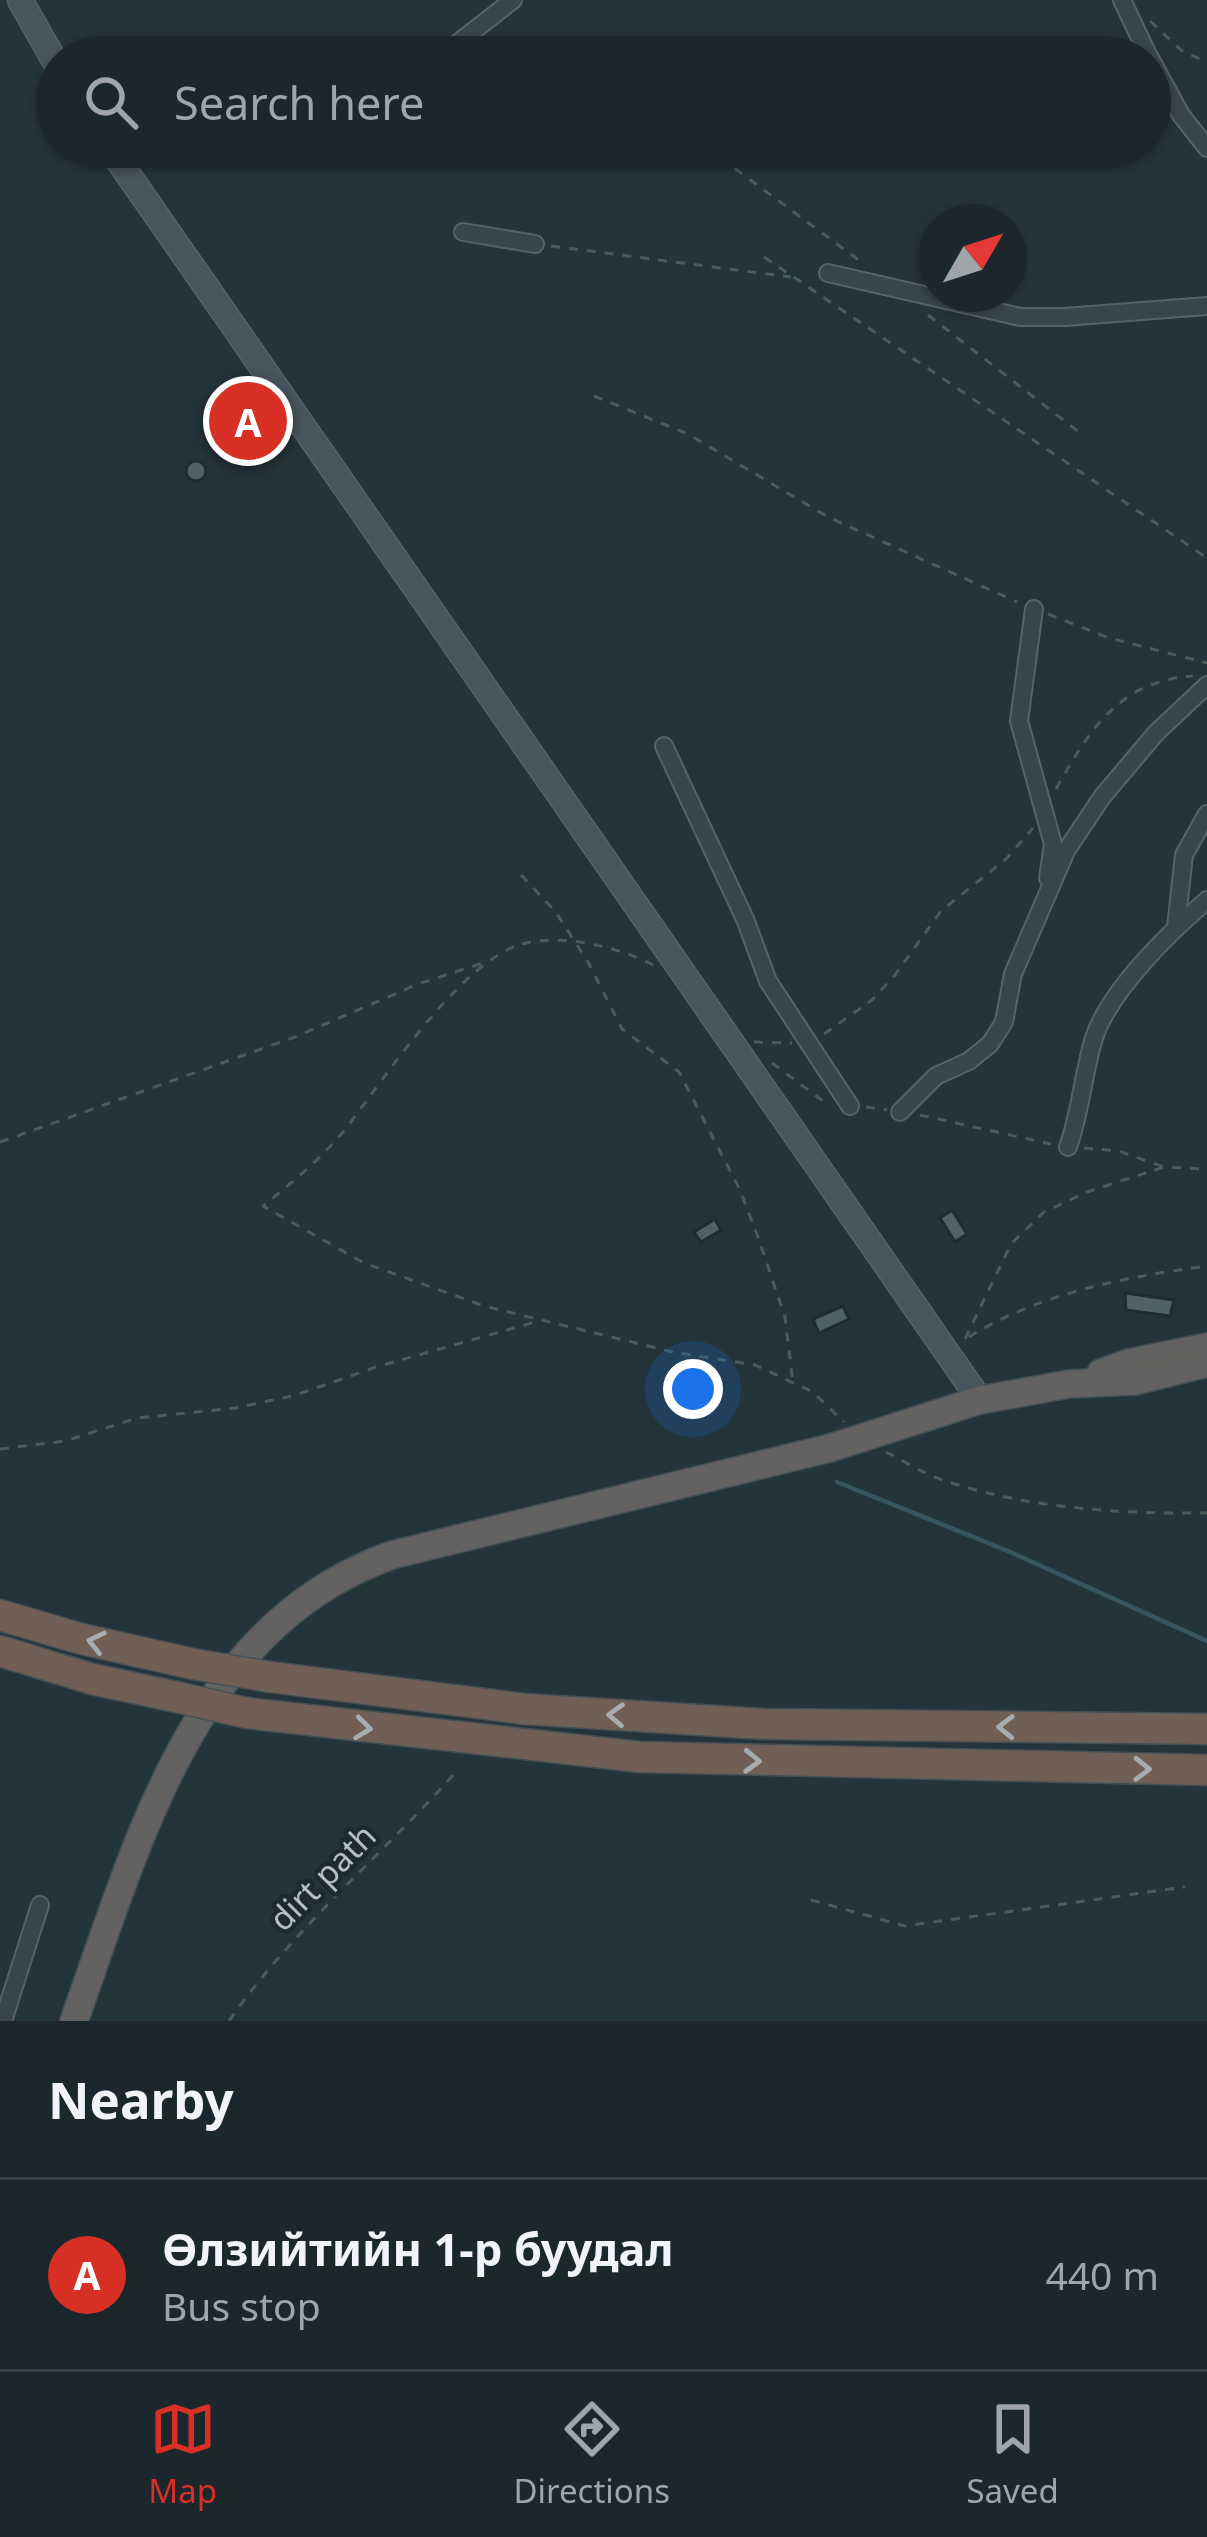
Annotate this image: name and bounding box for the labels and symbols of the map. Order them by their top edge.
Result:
north arrow [919,204,1027,312]
pin: A [209,376,287,466]
your location [663,1359,723,1419]
one-way arrow [86,1631,106,1656]
one-way arrow [606,1702,625,1728]
one-way arrow [354,1714,373,1740]
one-way arrow [996,1714,1015,1740]
one-way arrow [743,1748,762,1774]
one-way arrow [1134,1756,1152,1782]
street label: dirt path [259,1814,385,1940]

